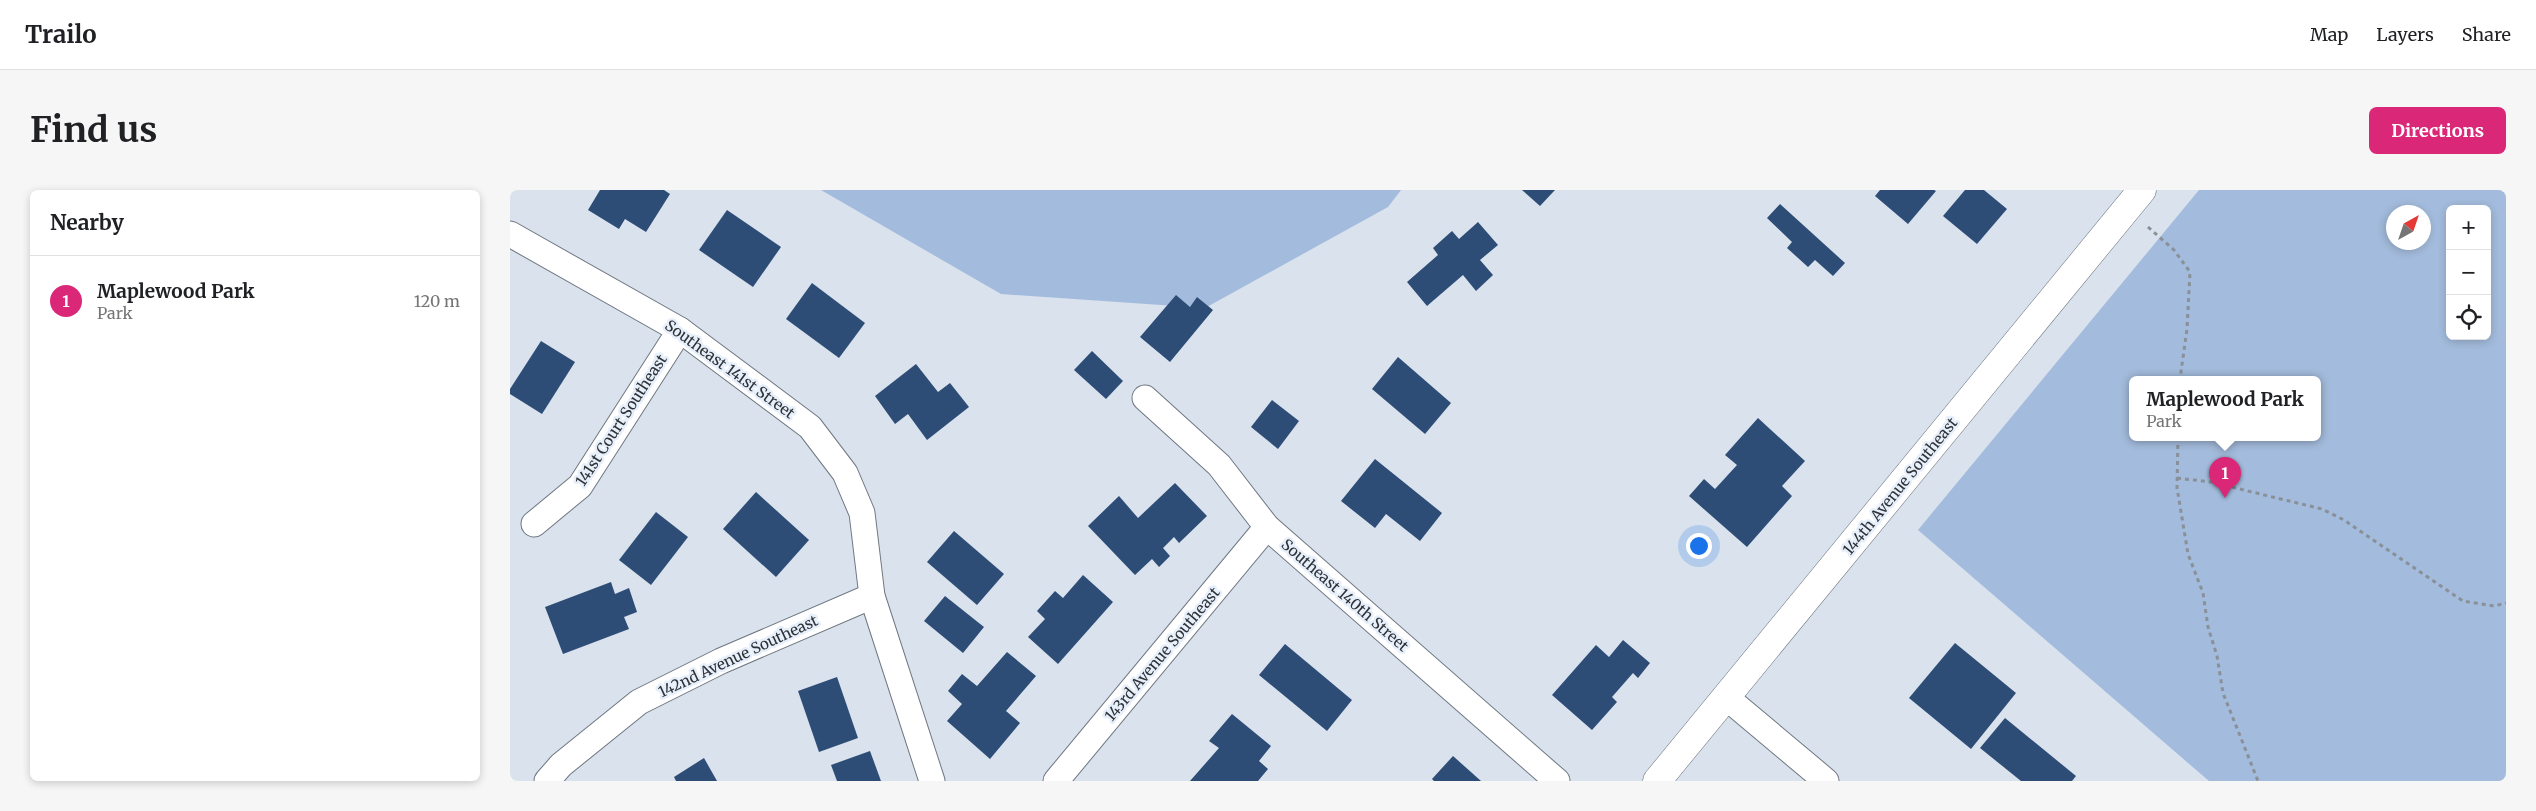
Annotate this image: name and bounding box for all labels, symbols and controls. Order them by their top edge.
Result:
text: Trailo [25,19,97,50]
text: Map [2310,23,2348,46]
text: Layers [2376,23,2434,46]
text: Share [2462,23,2511,46]
button: Directions [2369,107,2506,154]
text: Find us [30,108,157,152]
north arrow [2386,205,2431,250]
map controls [2446,205,2491,340]
button: + [2446,205,2491,250]
text: Nearby [50,209,124,236]
button: − [2446,250,2491,295]
text: Maplewood Park [97,279,255,303]
text: 1 [62,291,70,311]
text: 120 m [414,291,460,311]
button: locate [2446,295,2491,340]
text: Park [97,303,133,323]
street label: Southeast 141st Street [661,315,799,423]
street label: 141st Court Southeast [571,350,671,489]
popup [2129,376,2321,441]
text: Maplewood Park [2146,387,2304,411]
text: Park [2146,411,2182,431]
street label: 144th Avenue Southeast [1839,413,1961,559]
pin: 1 [2209,457,2241,498]
your location [1686,533,1712,559]
street label: Southeast 140th Street [1278,535,1413,655]
street label: 143rd Avenue Southeast [1100,583,1224,725]
street label: 142nd Avenue Southeast [655,611,821,701]

